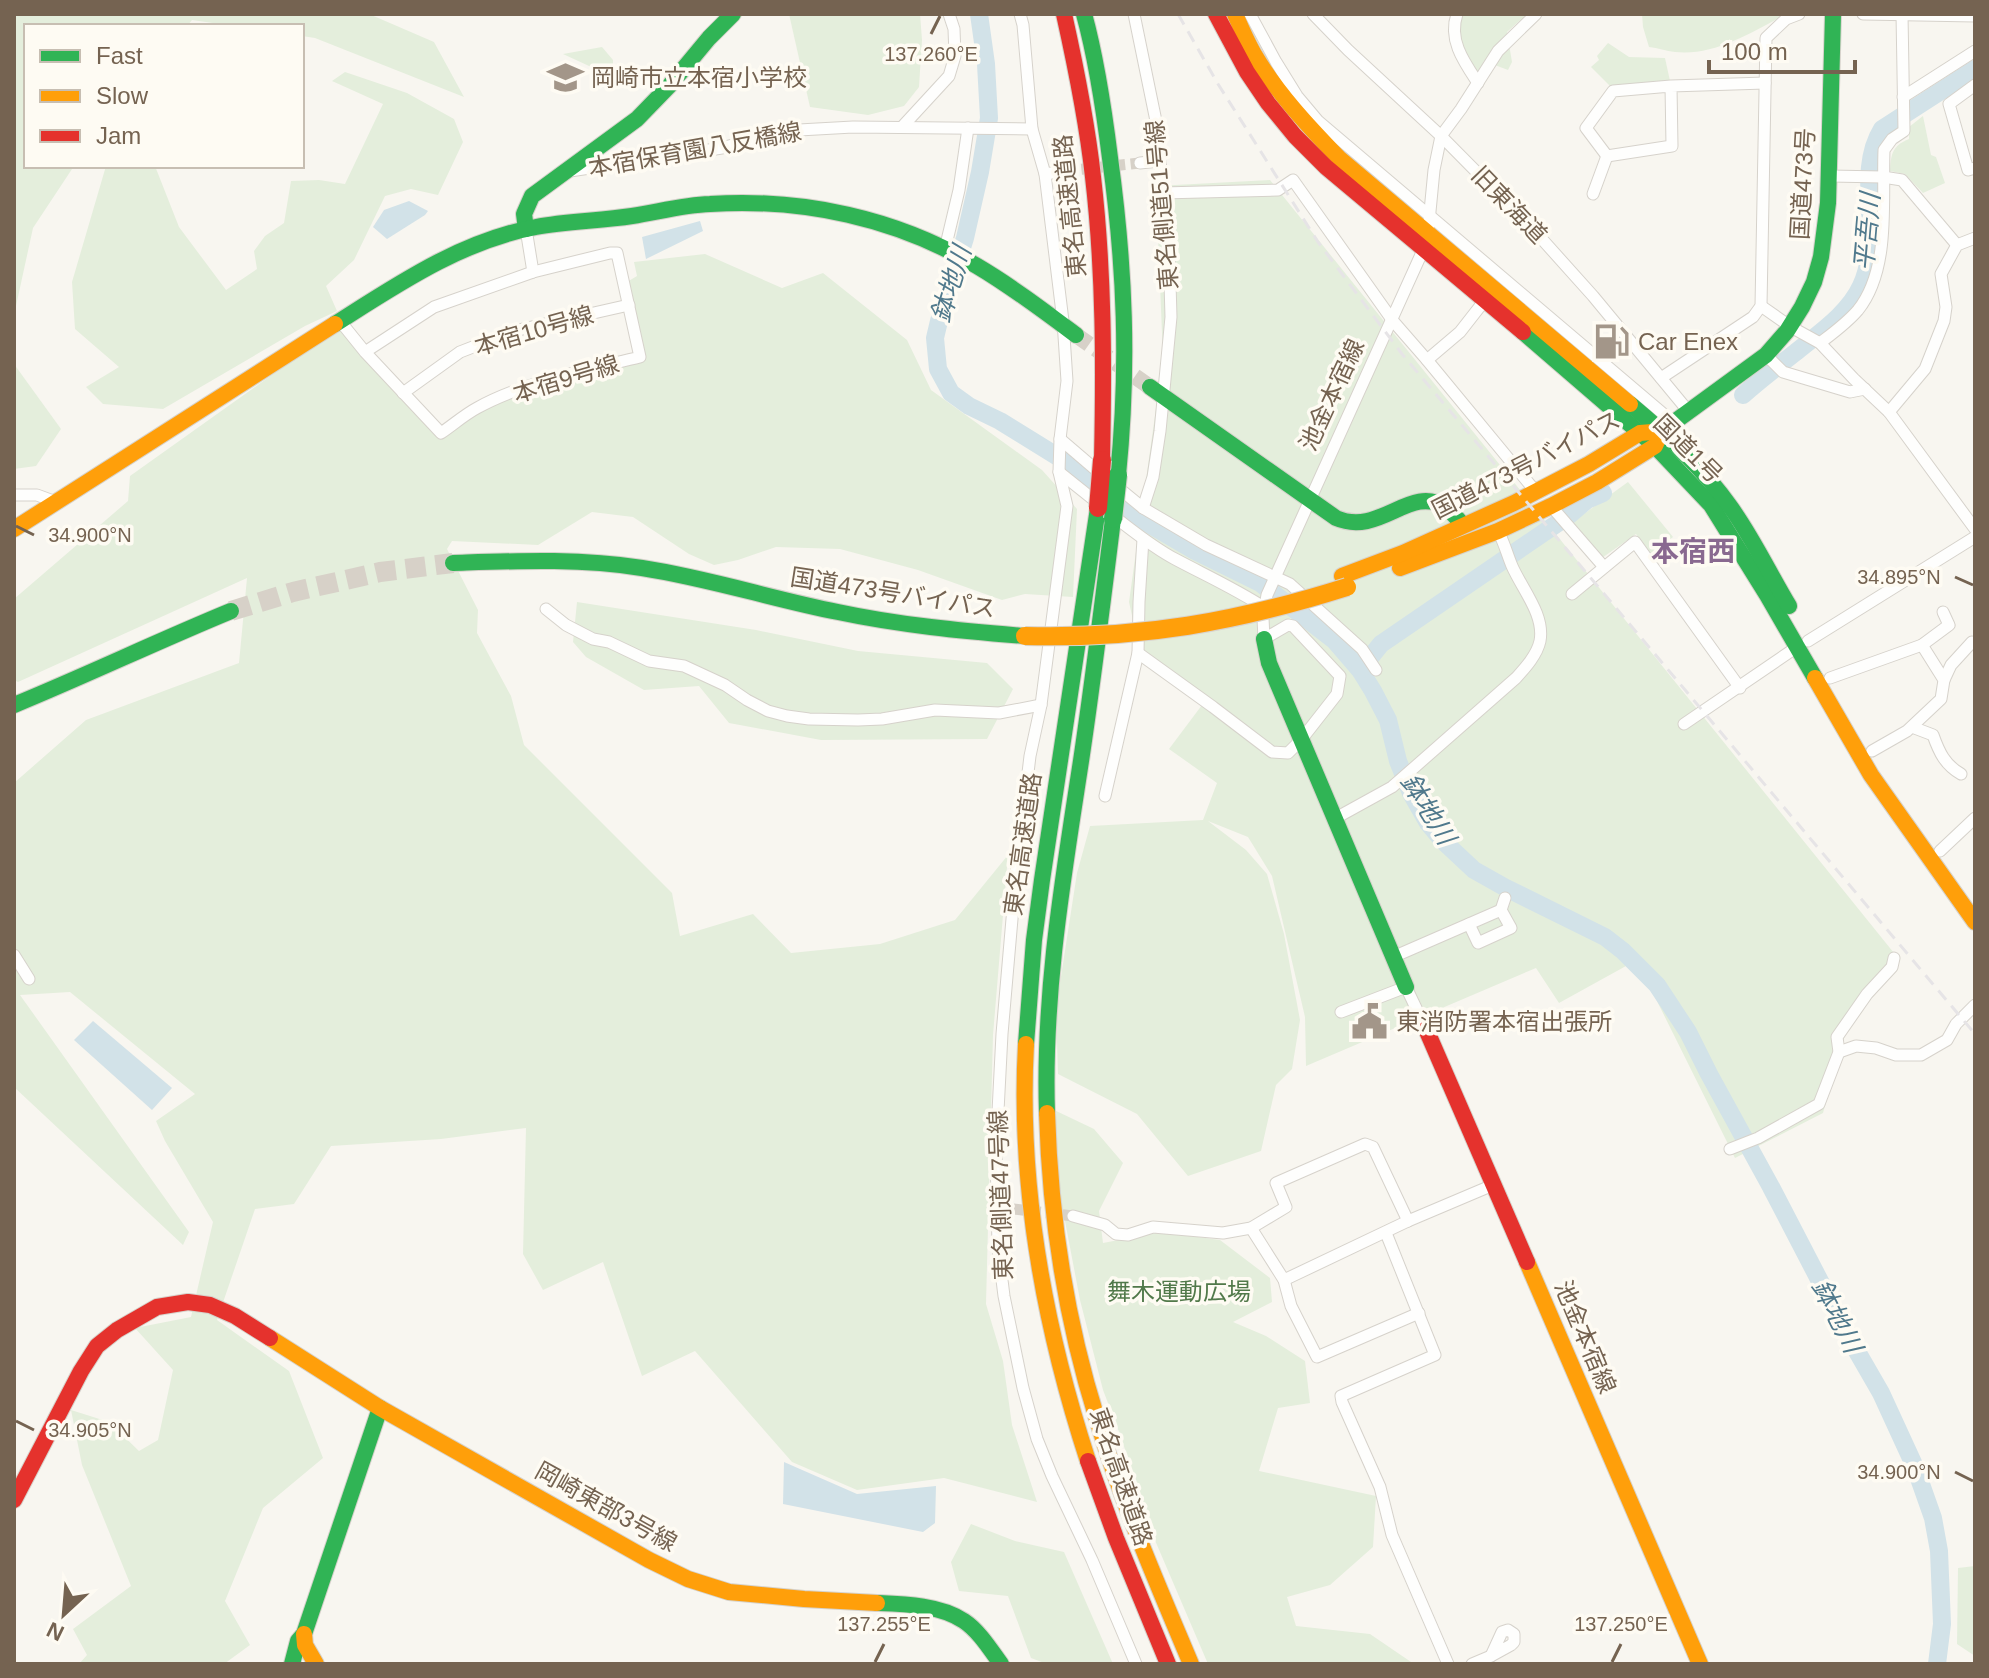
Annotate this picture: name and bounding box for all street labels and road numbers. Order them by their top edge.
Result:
street label: 本宿保育園八反橋線 [586,117,804,182]
street label: 東名側道51号線 [1141,119,1182,291]
street label: 国道473号 [1786,127,1819,241]
street label: 東名高速道路 [1049,133,1090,279]
street label: 旧東海道 [1466,161,1552,249]
street label: 本宿10号線 [471,301,597,360]
street label: 池金本宿線 [1294,335,1369,455]
street label: 本宿9号線 [510,350,622,407]
street label: 国道473号バイパス [1427,405,1624,524]
street label: 国道1号 [1649,409,1728,488]
street label: 国道473号バイパス [788,563,998,622]
street label: 東名高速道路 [999,771,1046,917]
street label: 東名側道47号線 [984,1109,1017,1281]
street label: 池金本宿線 [1550,1276,1621,1397]
street label: 東名高速道路 [1085,1404,1158,1549]
street label: 岡崎東部3号線 [531,1457,682,1557]

